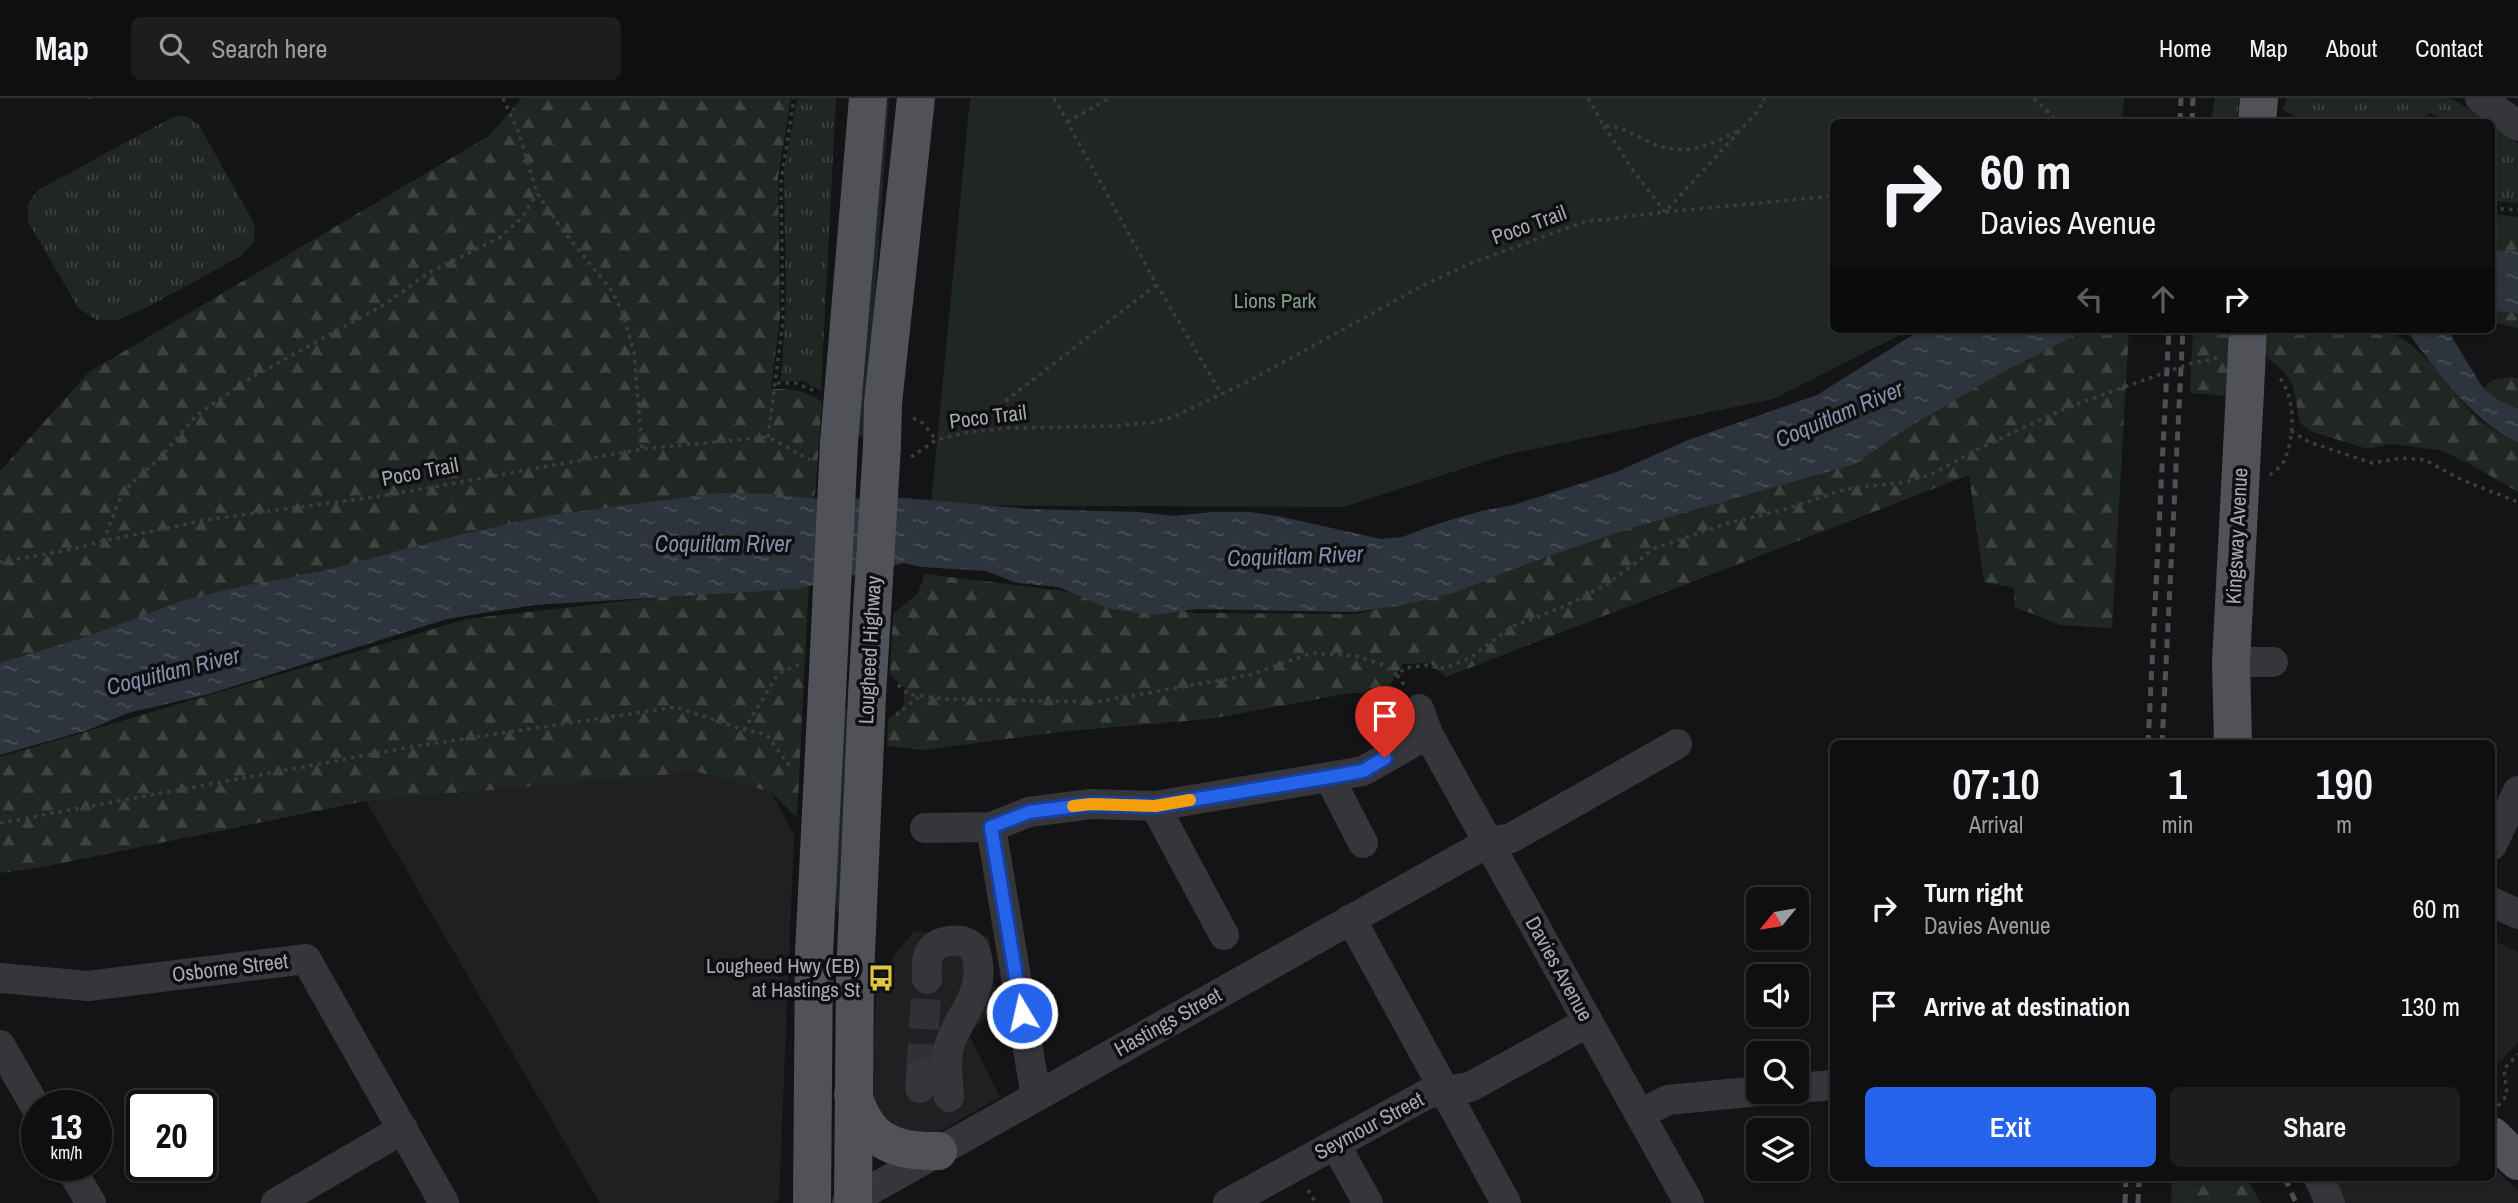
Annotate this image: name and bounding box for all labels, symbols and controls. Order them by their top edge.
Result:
search box [131,17,621,80]
text: Map [35,26,89,70]
icon: search [155,29,193,67]
text: Search here [211,31,327,66]
text: Home [2159,32,2211,64]
text: Map [2249,32,2288,64]
text: About [2326,32,2377,64]
text: Contact [2415,32,2483,64]
text: 60 m [1980,138,2072,204]
icon: right [1865,147,1956,238]
street label: Poco Trail [1487,198,1570,251]
text: Davies Avenue [1980,201,2156,244]
icon: left [2071,280,2109,318]
icon: ahead [2144,280,2182,318]
icon: right [2217,280,2255,318]
park label: Lions Park [1234,286,1317,315]
water label: Coquitlam River [1770,372,1908,454]
street label: Poco Trail [948,397,1028,436]
street label: Poco Trail [379,450,461,493]
street label: Kingsway Avenue [2218,467,2255,605]
water label: Coquitlam River [655,528,792,559]
water label: Coquitlam River [1226,538,1364,573]
street label: Lougheed Highway [851,575,888,725]
water label: Coquitlam River [103,639,243,702]
pin [1355,686,1415,758]
icon: arrive [1366,697,1404,735]
text: 07:10 [1952,756,2040,812]
text: 1 [2168,756,2187,812]
text: 190 [2315,756,2373,812]
text: Arrival [1969,809,2023,840]
text: min [2162,809,2193,840]
text: m [2336,809,2352,840]
text: Turn right [1924,875,2023,910]
north arrow [1746,887,1810,950]
map controls [1746,887,1809,1181]
icon: right [1865,889,1903,927]
text: 60 m [2413,891,2460,926]
text: Davies Avenue [1924,910,2051,941]
street label: Davies Avenue [1519,911,1600,1026]
street label: Osborne Street [170,946,290,989]
place label: Lougheed Hwy (EB) at Hastings St [706,951,860,1004]
bus stop icon: Lougheed Hwy (EB) at Hastings St [866,963,896,993]
button: sound [1746,964,1809,1027]
position arrow [985,976,1059,1050]
street label: Hastings Street [1109,980,1227,1063]
icon: arrive [1865,987,1903,1025]
text: Arrive at destination [1924,989,2130,1024]
text: 130 m [2401,989,2460,1024]
button: search [1746,1041,1809,1104]
street label: Seymour Street [1309,1085,1429,1166]
button: Exit [1865,1087,2156,1167]
button: Share [2170,1087,2460,1167]
speed limit sign: 20 [126,1090,217,1181]
text: 13 [51,1103,82,1150]
button: layers [1746,1118,1809,1181]
text: km/h [51,1140,83,1165]

